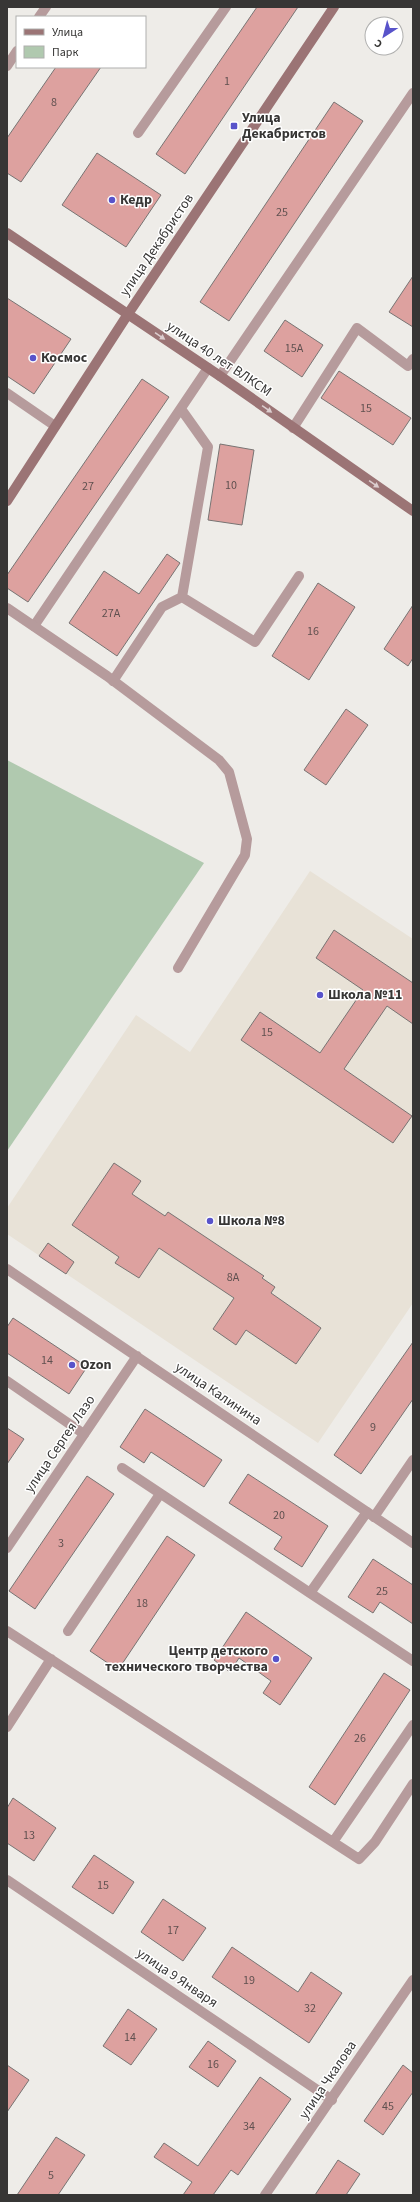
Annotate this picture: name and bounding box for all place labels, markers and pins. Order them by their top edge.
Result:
place label: Улица Декабристов [242,108,326,144]
marker: Улица Декабристов [229,121,239,131]
place label: Кедр [120,190,152,210]
marker: Кедр [107,195,117,205]
place label: Космос [41,348,88,368]
marker: Космос [28,353,38,363]
place label: Школа №11 [328,985,402,1005]
marker: Школа №11 [315,990,325,1000]
place label: Школа №8 [218,1211,285,1231]
marker: Школа №8 [205,1216,215,1226]
place label: Ozon [80,1355,111,1375]
marker: Ozon [67,1360,77,1370]
place label: Центр детского технического творчества [105,1641,268,1677]
marker: Центр детского технического творчества [271,1654,281,1664]

